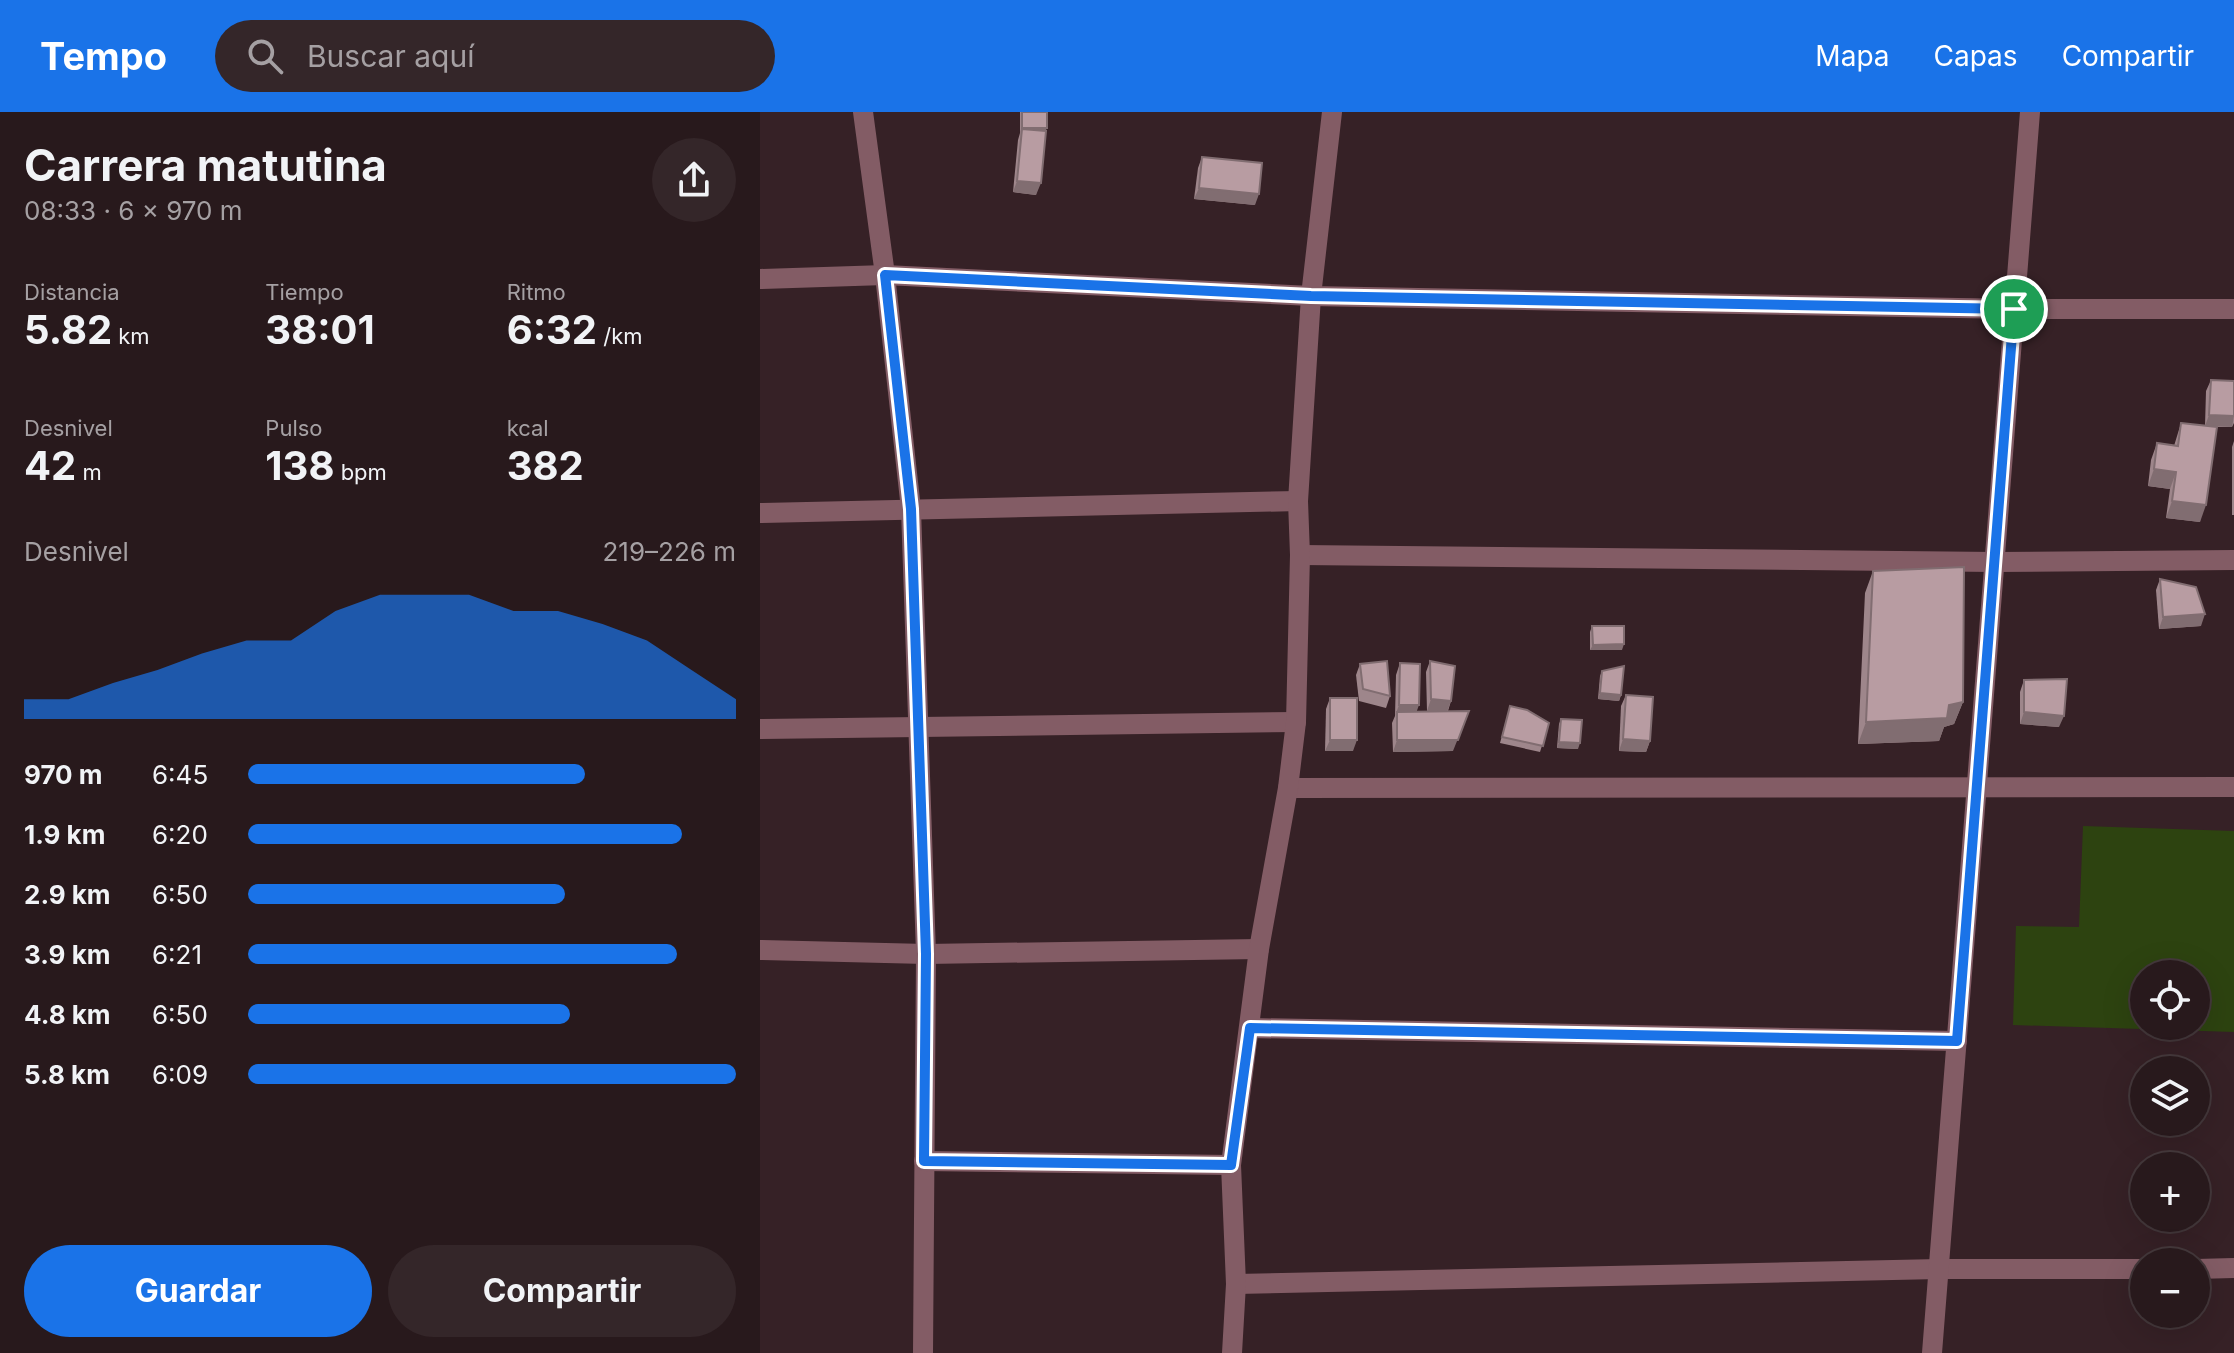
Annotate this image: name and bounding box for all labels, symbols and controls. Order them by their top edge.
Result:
search box [215,20,775,92]
text: Tempo [40,33,167,79]
icon: search [243,34,287,78]
text: Buscar aquí [307,38,474,74]
text: Mapa [1815,39,1890,73]
text: Capas [1934,39,2018,73]
text: Compartir [2062,39,2194,73]
text: Carrera matutina [24,138,387,192]
button: share [652,138,736,222]
text: 08:33 · 6 × 970 m [24,195,243,226]
pin [1980,275,2048,343]
text: Distancia [24,279,120,305]
text: Tiempo [265,279,344,305]
text: Ritmo [507,279,566,305]
icon: arrive [1992,287,2036,331]
text: 5.82 [24,305,112,354]
text: 38:01 [265,305,375,354]
text: 6:32 [507,305,597,354]
text: km [112,323,150,349]
text: /km [597,323,642,349]
text: Desnivel [24,415,113,441]
text: Pulso [265,415,323,441]
text: kcal [507,415,549,441]
text: 42 [24,441,76,490]
text: 138 [265,441,334,490]
text: 382 [507,441,584,490]
text: m [76,459,102,485]
text: bpm [334,459,387,485]
text: Desnivel [24,536,129,567]
text: 219–226 m [603,536,736,567]
text: 970 m [24,759,103,790]
text: 6:45 [152,759,208,790]
text: 1.9 km [24,819,105,850]
text: 6:20 [152,819,208,850]
text: 2.9 km [24,879,111,910]
text: 6:50 [152,879,208,910]
text: 3.9 km [24,939,110,970]
text: 6:21 [152,939,202,970]
map controls [2130,960,2210,1328]
button: locate [2130,960,2210,1040]
text: 4.8 km [24,999,111,1030]
text: 6:50 [152,999,208,1030]
button: layers [2130,1056,2210,1136]
text: 5.8 km [24,1059,110,1090]
text: 6:09 [152,1059,208,1090]
button: + [2130,1152,2210,1232]
button: Guardar [24,1245,372,1337]
button: Compartir [388,1245,736,1337]
button: − [2130,1248,2210,1328]

